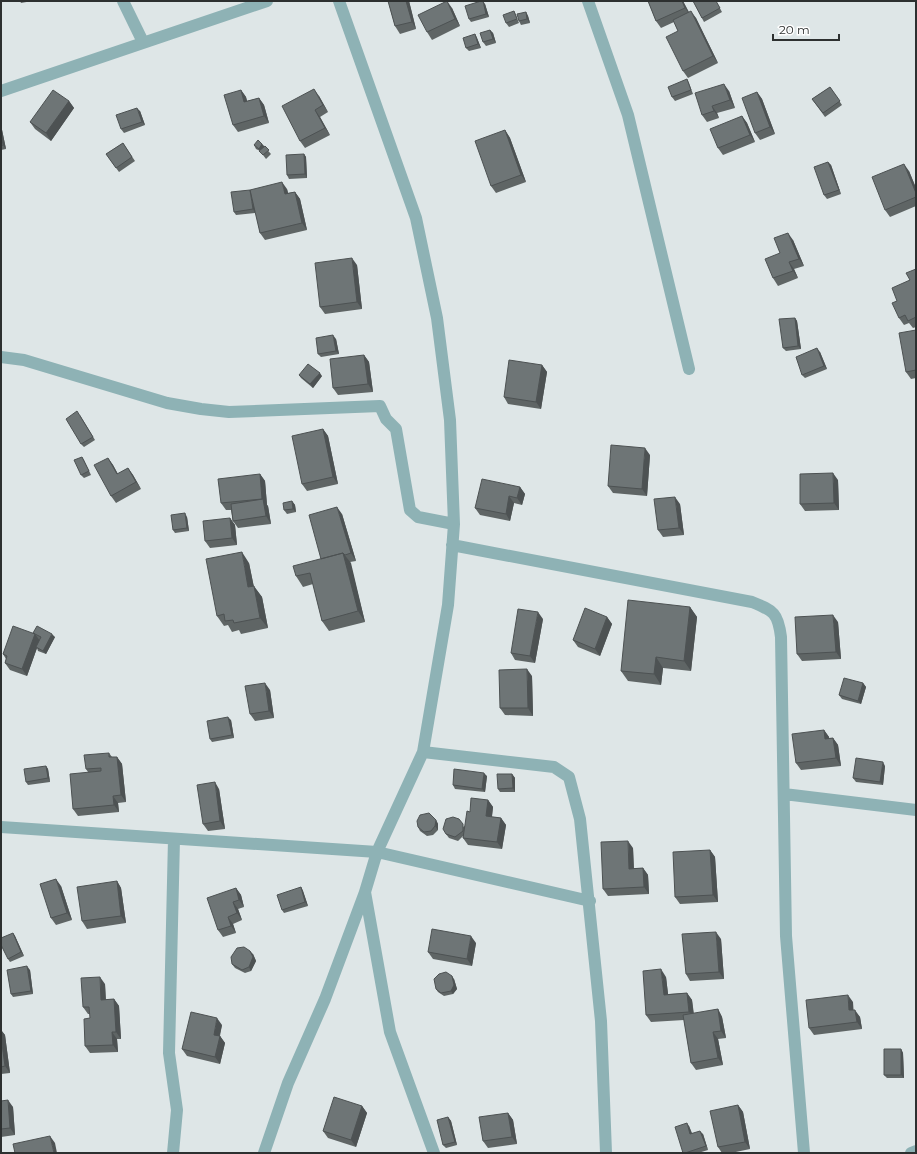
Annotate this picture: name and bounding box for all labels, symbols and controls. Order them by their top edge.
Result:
scale bar [773,16,839,42]
text: 20 m [779,22,810,37]

